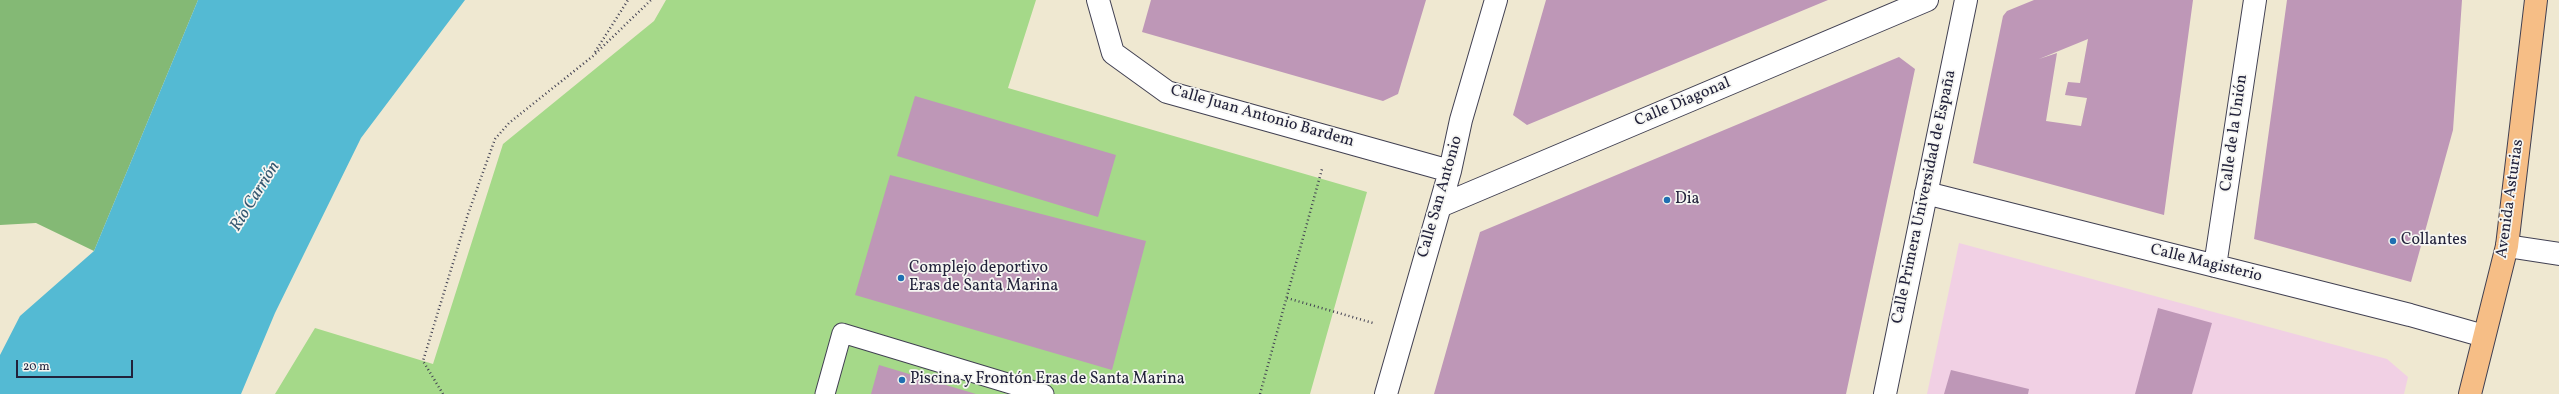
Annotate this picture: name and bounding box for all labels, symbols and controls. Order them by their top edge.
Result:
street label: Calle Primera Universidad de España [1889,68,1961,326]
street label: Calle de la Unión [2217,73,2253,193]
street label: Calle Diagonal [1632,74,1734,132]
street label: Calle Juan Antonio Bardem [1168,82,1356,152]
street label: Calle San Antonio [1414,134,1468,260]
street label: Avenida Asturias [2493,138,2529,260]
water label: Río Carrión [227,159,285,235]
place label: Dia [1675,190,1699,210]
marker: Dia [1662,195,1672,205]
place label: Collantes [2401,231,2467,251]
marker: Collantes [2388,236,2398,246]
street label: Calle Magisterio [2148,241,2264,287]
place label: Complejo deportivo Eras de Santa Marina [909,259,1058,297]
marker: Complejo deportivo Eras de Santa Marina [896,273,906,283]
scale bar [18,352,135,378]
text: 20 m [23,359,50,375]
place label: Piscina y Frontón Eras de Santa Marina [910,370,1185,390]
marker: Piscina y Frontón Eras de Santa Marina [897,375,907,385]

